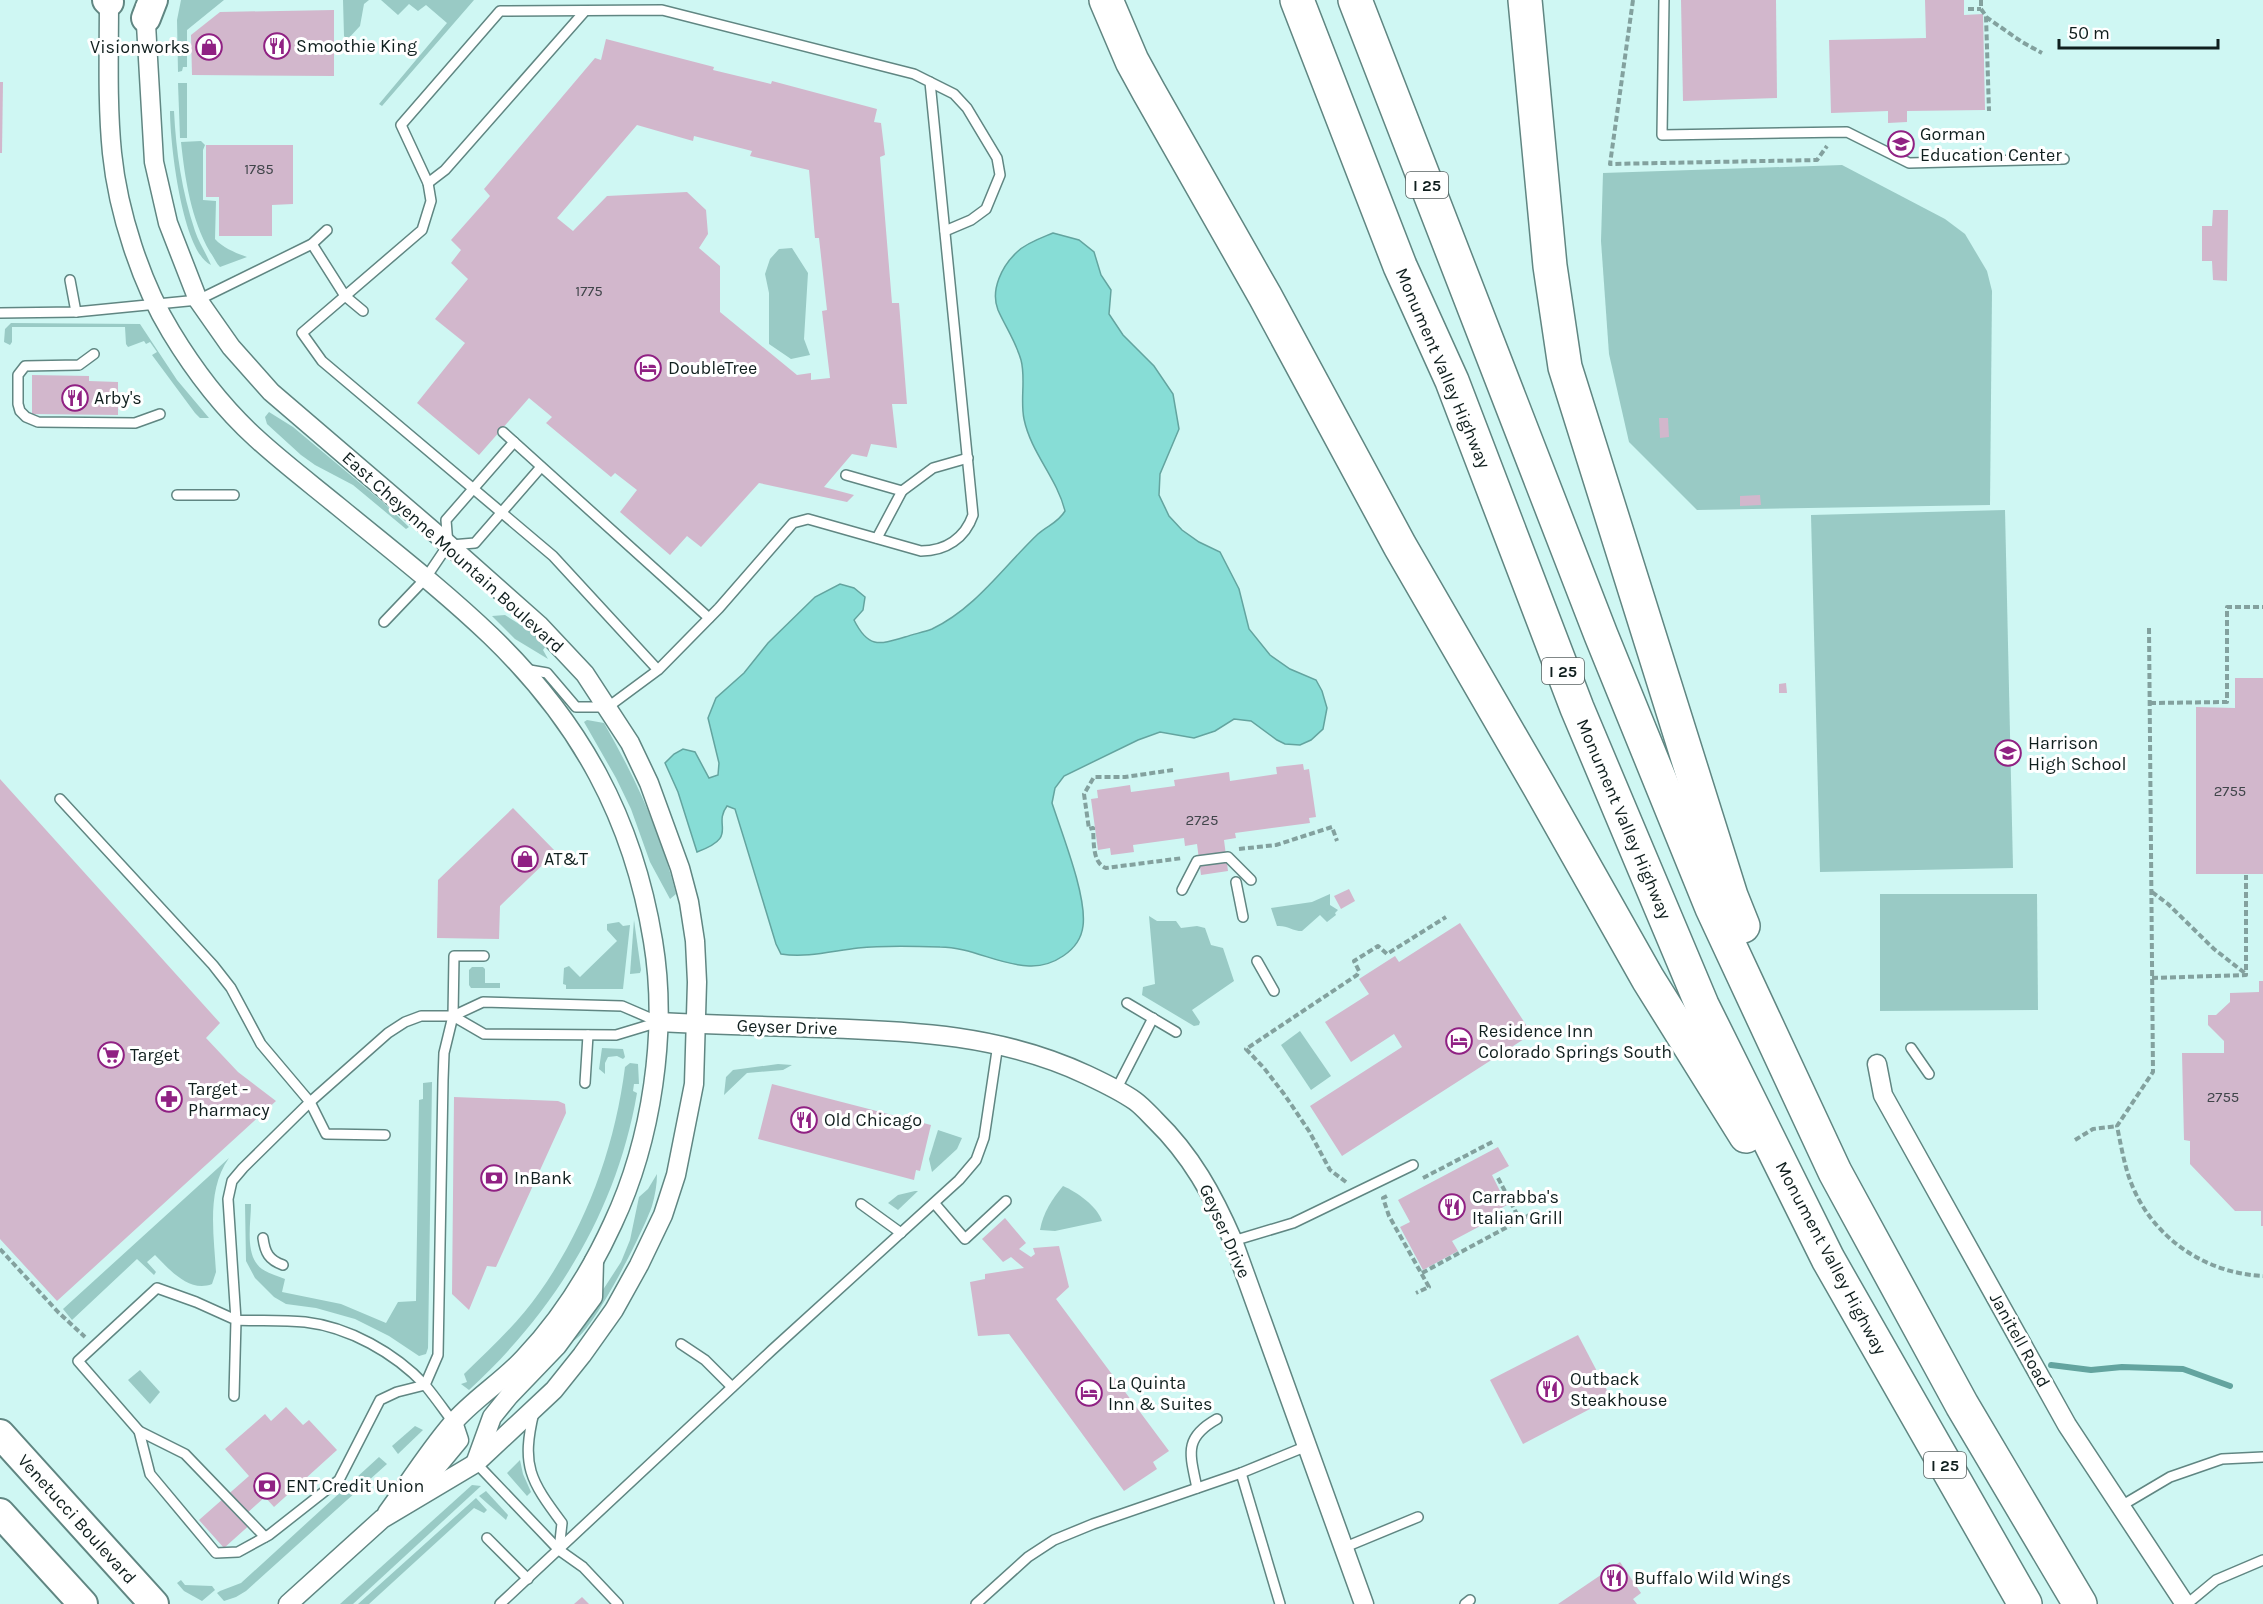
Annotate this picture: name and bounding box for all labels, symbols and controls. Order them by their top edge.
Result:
scale bar [2059,12,2218,50]
text: 50 m [2068,22,2110,44]
restaurant icon: Smoothie King [262,31,292,61]
shop icon: Visionworks [194,32,224,62]
place label: Smoothie King [296,35,417,57]
place label: Visionworks [90,36,190,58]
place label: Gorman Education Center [1920,123,2062,166]
school or university icon: Gorman Education Center [1886,129,1916,159]
house number: 1785 [244,160,274,178]
road number: I 25 [1406,172,1448,198]
street label: Monument Valley Highway [1391,264,1496,472]
house number: 1775 [575,282,603,300]
hotel icon: DoubleTree [633,353,663,383]
place label: DoubleTree [668,357,757,379]
restaurant icon: Arby's [60,383,90,413]
place label: Arby's [94,387,142,409]
street label: East Cheyenne Mountain Boulevard [338,446,568,658]
road number: I 25 [1542,658,1584,684]
street label: Monument Valley Highway [1572,715,1677,923]
place label: Harrison High School [2028,732,2126,775]
school or university icon: Harrison High School [1993,738,2023,768]
house number: 2755 [2214,782,2246,800]
house number: 2725 [1186,811,1218,829]
shop icon: AT&T [510,844,540,874]
place label: AT&T [544,848,588,870]
street label: Geyser Drive [736,1014,838,1040]
place label: Residence Inn Colorado Springs South [1478,1020,1672,1063]
hotel icon: Residence Inn Colorado Springs South [1444,1026,1474,1056]
supermarket icon: Target [96,1040,126,1070]
place label: Target [130,1044,180,1066]
place label: Target - Pharmacy [188,1078,270,1121]
pharmacy icon: Target - Pharmacy [154,1084,184,1114]
house number: 2755 [2207,1088,2239,1106]
restaurant icon: Old Chicago [789,1105,819,1135]
place label: Old Chicago [824,1109,922,1131]
street label: Monument Valley Highway [1771,1157,1892,1359]
bank icon: InBank [479,1163,509,1193]
place label: InBank [514,1167,572,1189]
street label: Geyser Drive [1194,1181,1256,1281]
place label: Carrabba's Italian Grill [1472,1186,1563,1229]
restaurant icon: Carrabba's Italian Grill [1437,1192,1467,1222]
street label: Janitell Road [1985,1289,2055,1391]
place label: Outback Steakhouse [1570,1368,1667,1411]
place label: La Quinta Inn & Suites [1108,1372,1212,1415]
restaurant icon: Outback Steakhouse [1535,1374,1565,1404]
hotel icon: La Quinta Inn & Suites [1074,1378,1104,1408]
street label: Venetucci Boulevard [13,1450,141,1588]
road number: I 25 [1924,1452,1966,1478]
bank icon: ENT Credit Union [252,1471,282,1501]
place label: ENT Credit Union [286,1475,424,1497]
restaurant icon: Buffalo Wild Wings [1599,1563,1629,1593]
place label: Buffalo Wild Wings [1634,1567,1791,1589]

